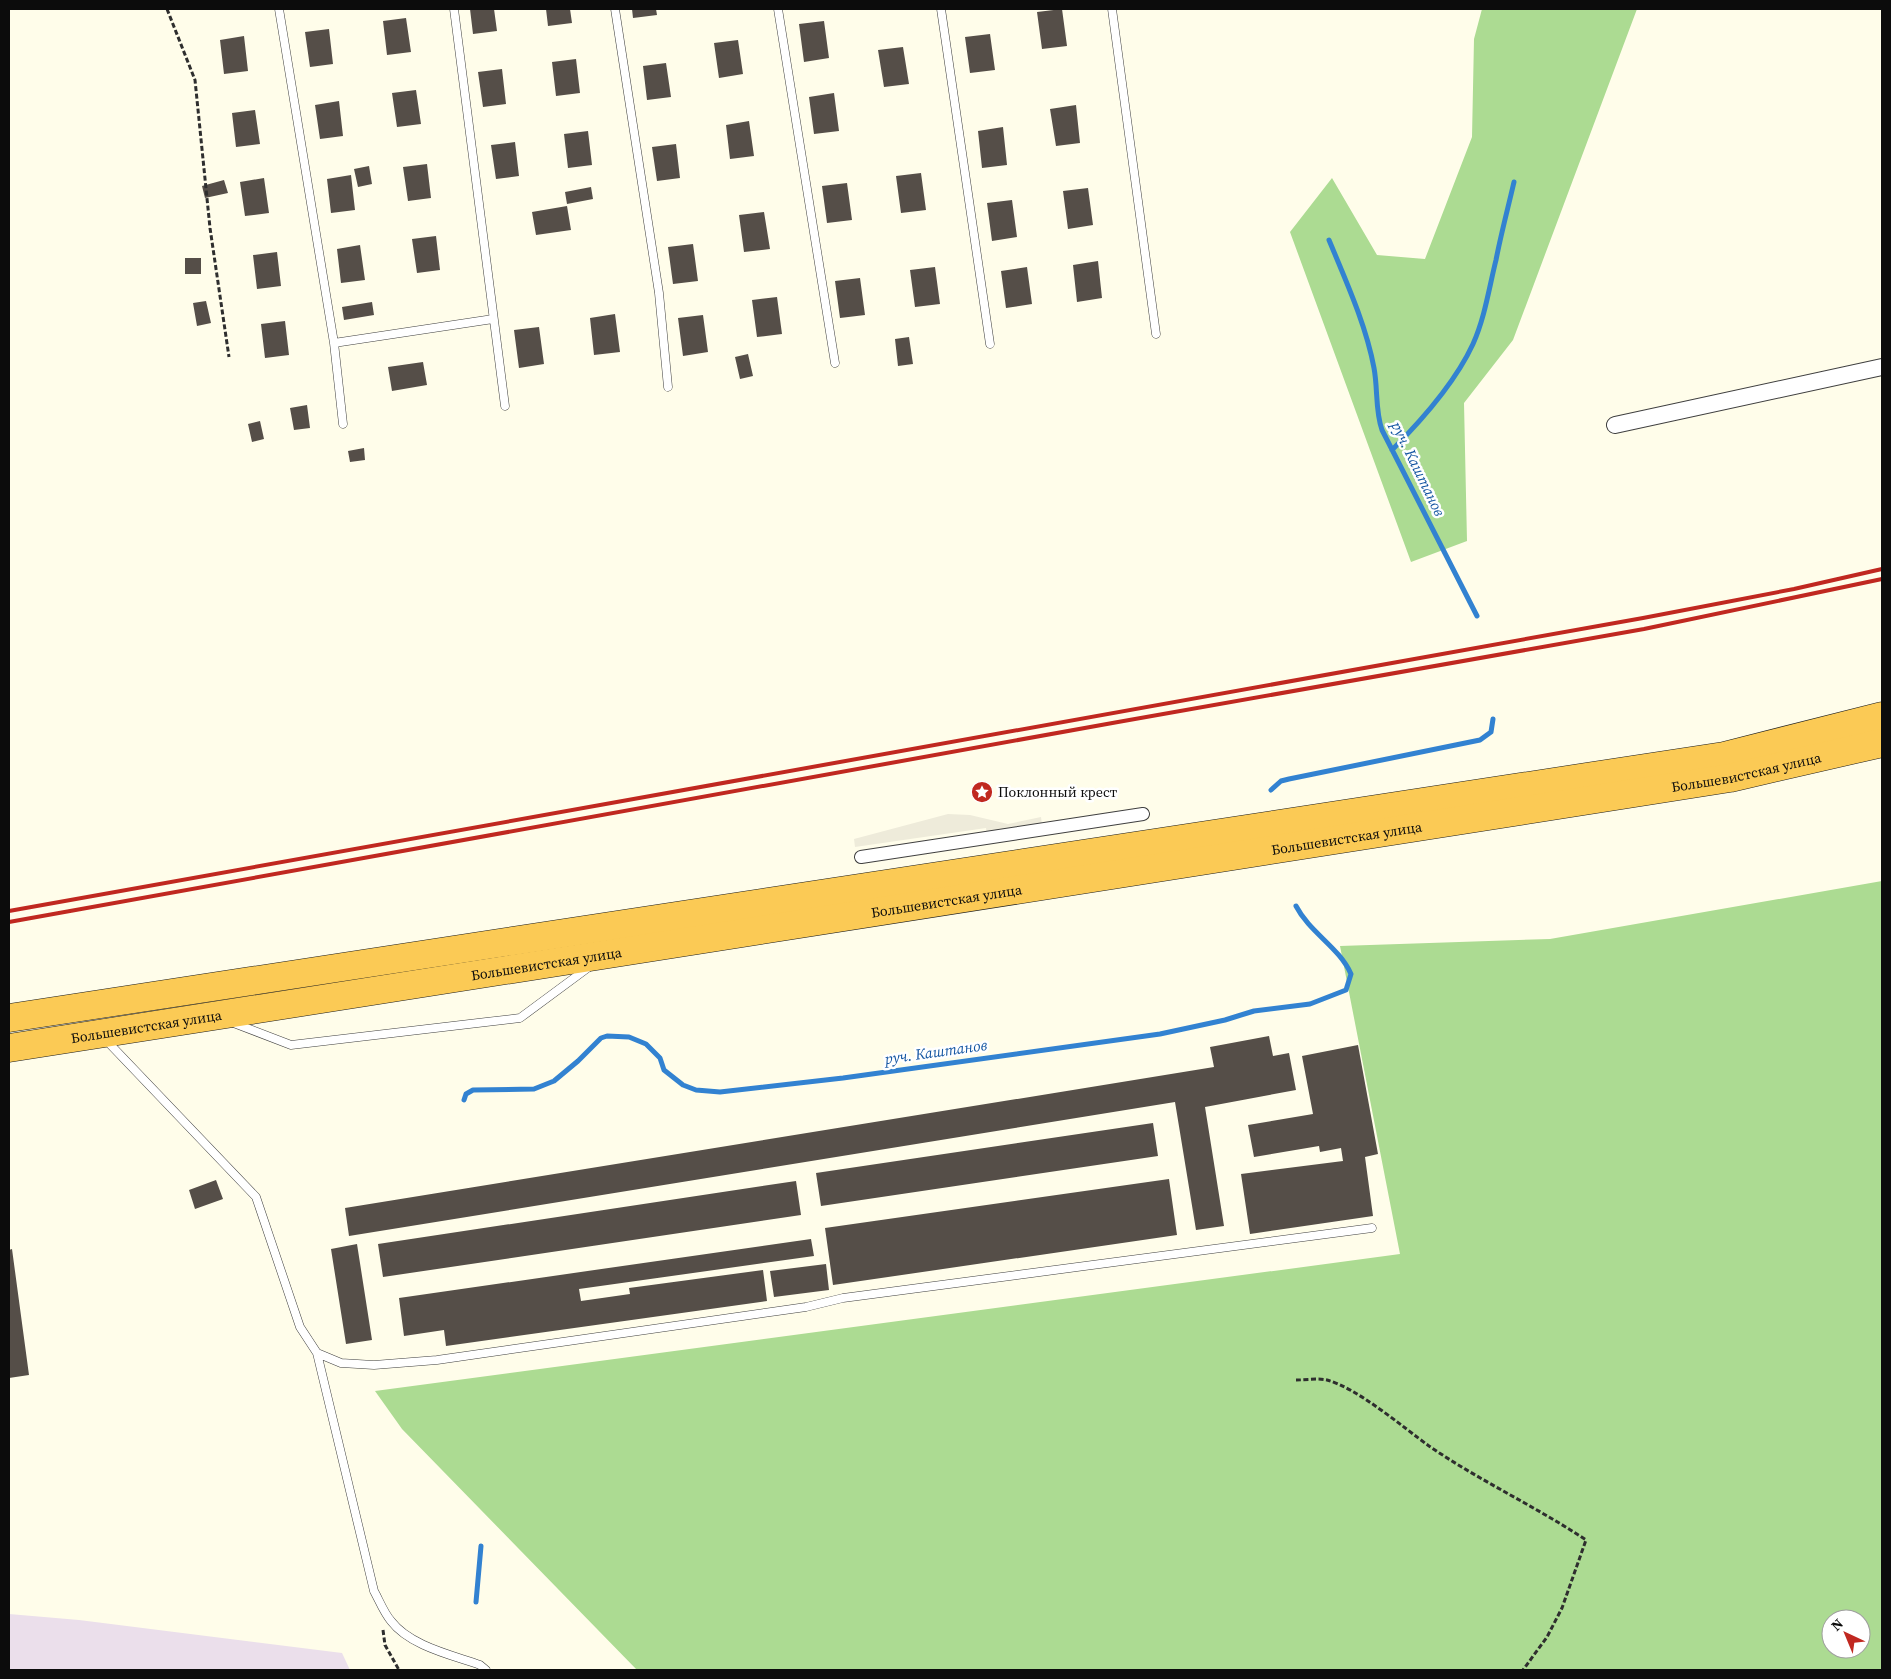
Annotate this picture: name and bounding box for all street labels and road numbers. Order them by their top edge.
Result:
street label: Большевистская улица [1670,747,1824,797]
street label: Большевистская улица [1270,816,1424,860]
street label: Большевистская улица [870,879,1024,923]
street label: Большевистская улица [470,942,624,985]
street label: Большевистская улица [70,1005,224,1048]

